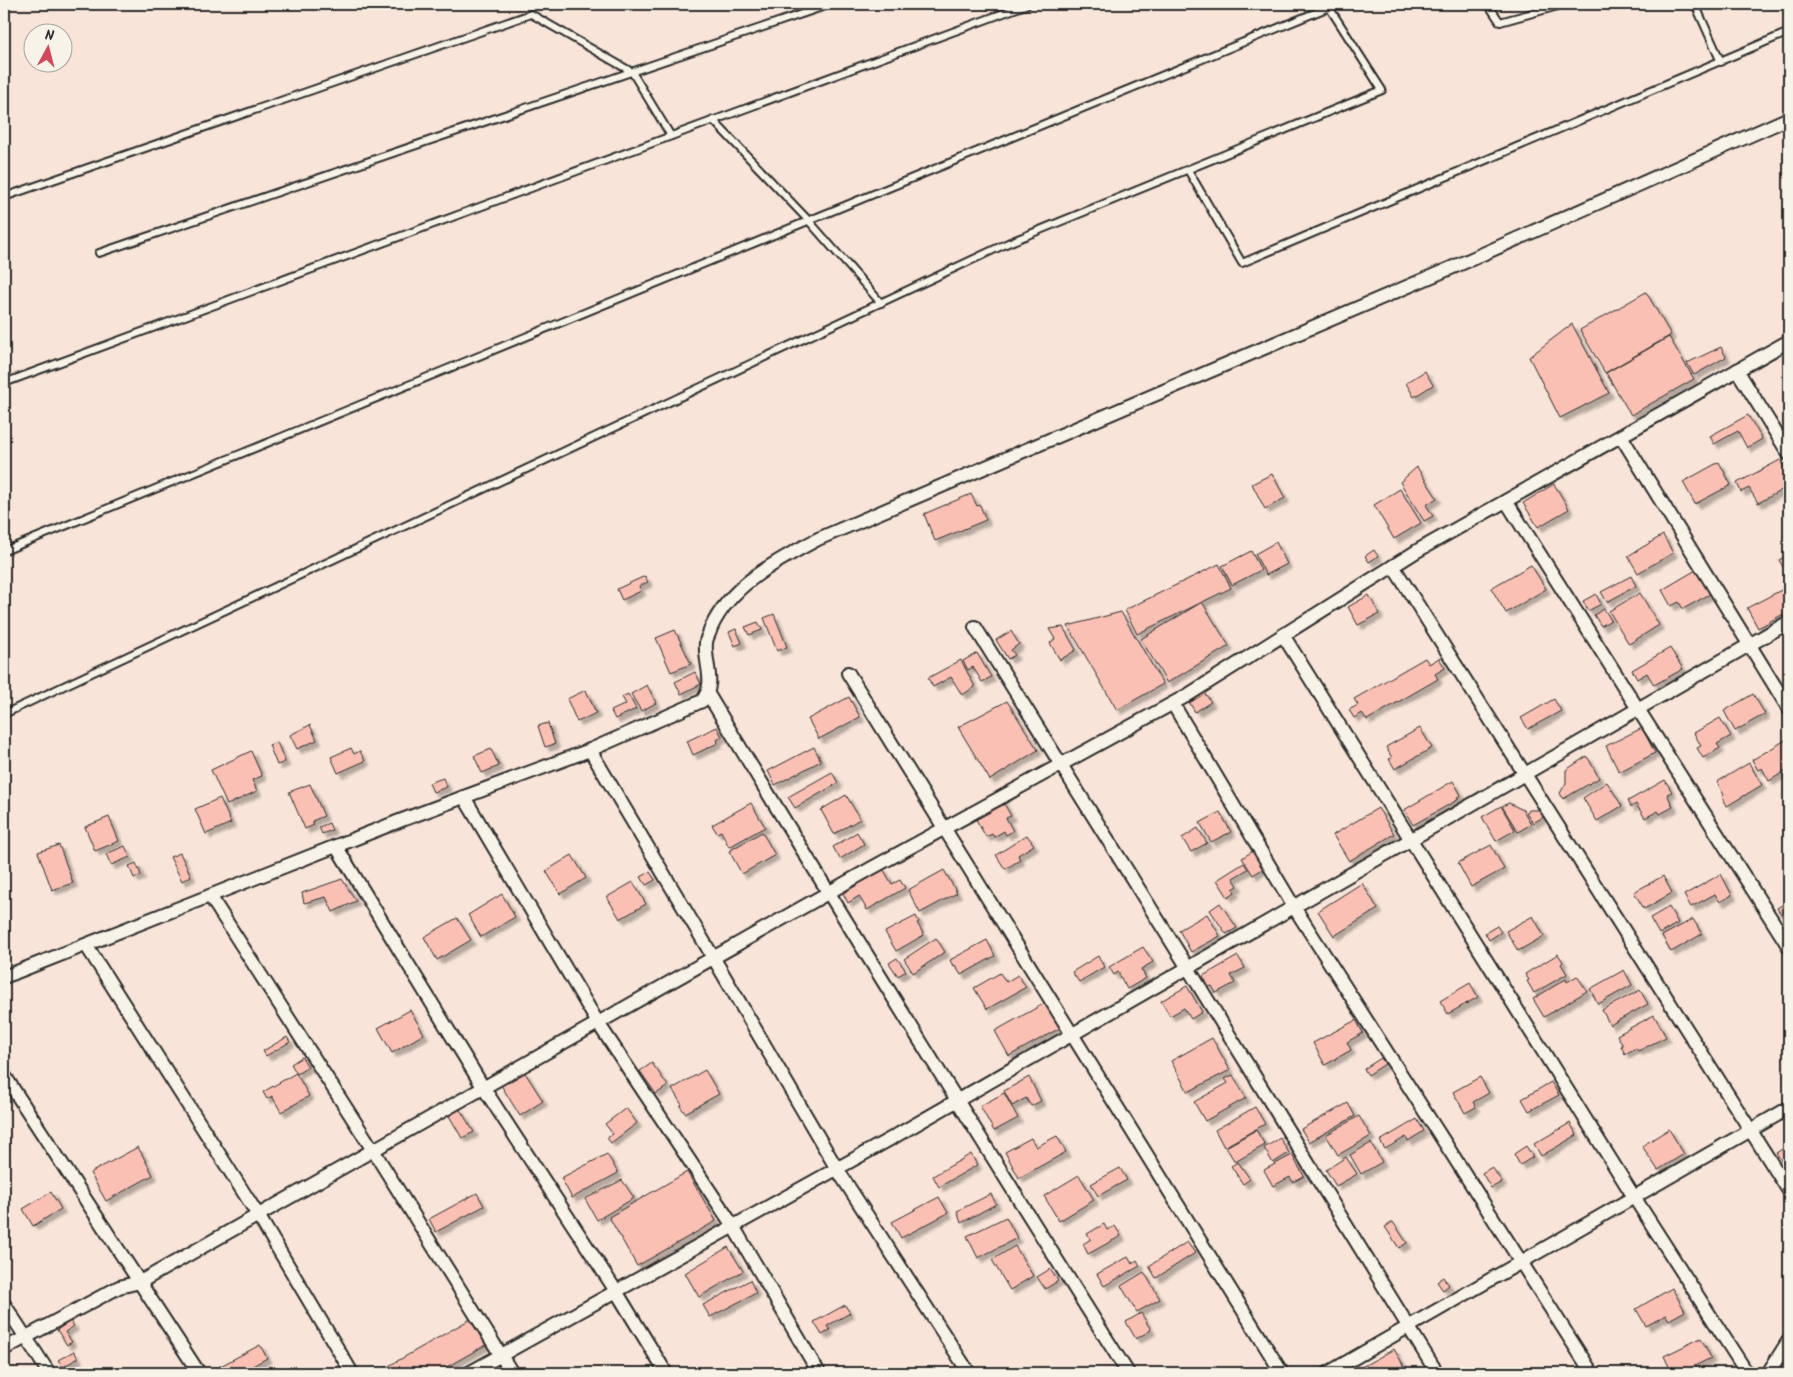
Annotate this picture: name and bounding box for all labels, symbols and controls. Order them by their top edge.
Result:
north arrow [22,22,72,72]
text: N [44,25,55,48]

